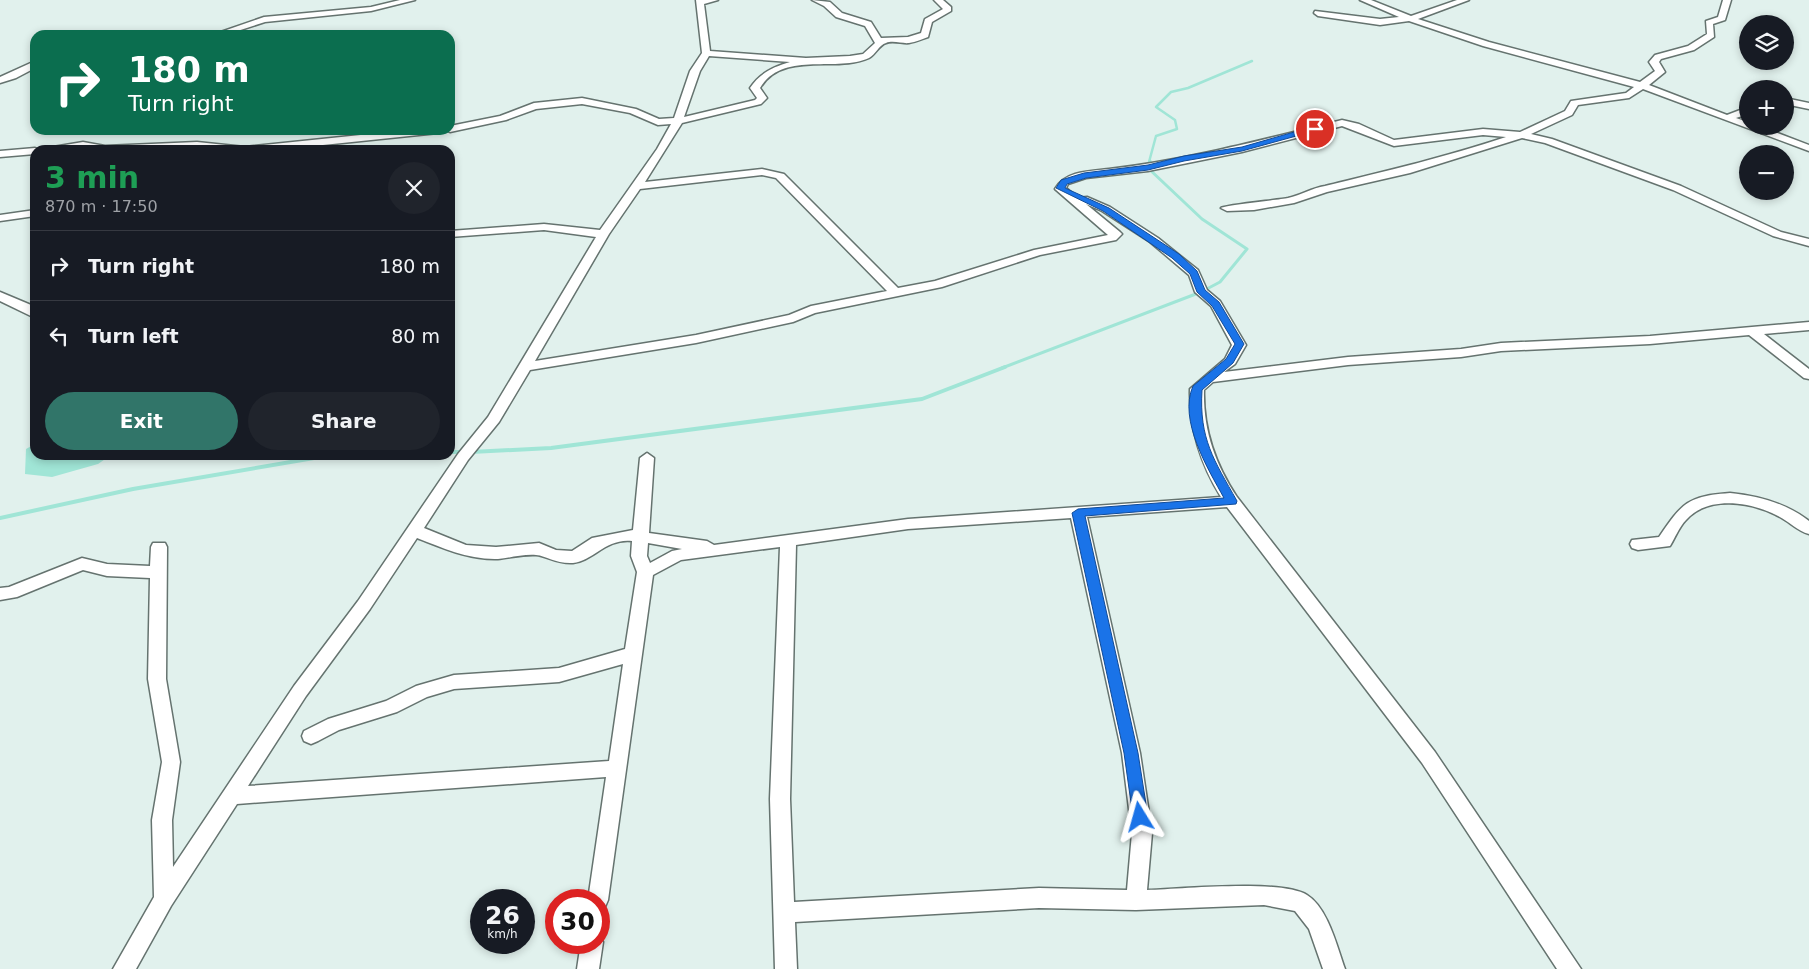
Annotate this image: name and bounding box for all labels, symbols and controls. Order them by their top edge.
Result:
map controls [1739,15,1794,200]
button: layers [1739,15,1794,70]
icon: right [45,50,110,115]
text: 180 m [128,50,250,90]
button: + [1739,80,1794,135]
text: Turn right [128,91,233,116]
pin [1294,108,1336,150]
icon: arrive [1301,115,1329,143]
button: − [1739,145,1794,200]
text: 3 min [45,160,139,195]
button: close [388,162,440,214]
text: 870 m · 17:50 [45,197,158,216]
icon: right [45,252,73,280]
text: Turn right [88,255,194,277]
text: 180 m [379,255,440,277]
icon: left [45,322,73,350]
text: Turn left [88,325,179,347]
text: 80 m [391,325,440,347]
button: Exit [45,392,238,450]
button: Share [248,392,440,450]
position arrow [1113,790,1165,842]
speed limit sign: 30 [545,889,610,954]
text: 26 [485,901,520,930]
text: km/h [487,927,518,941]

